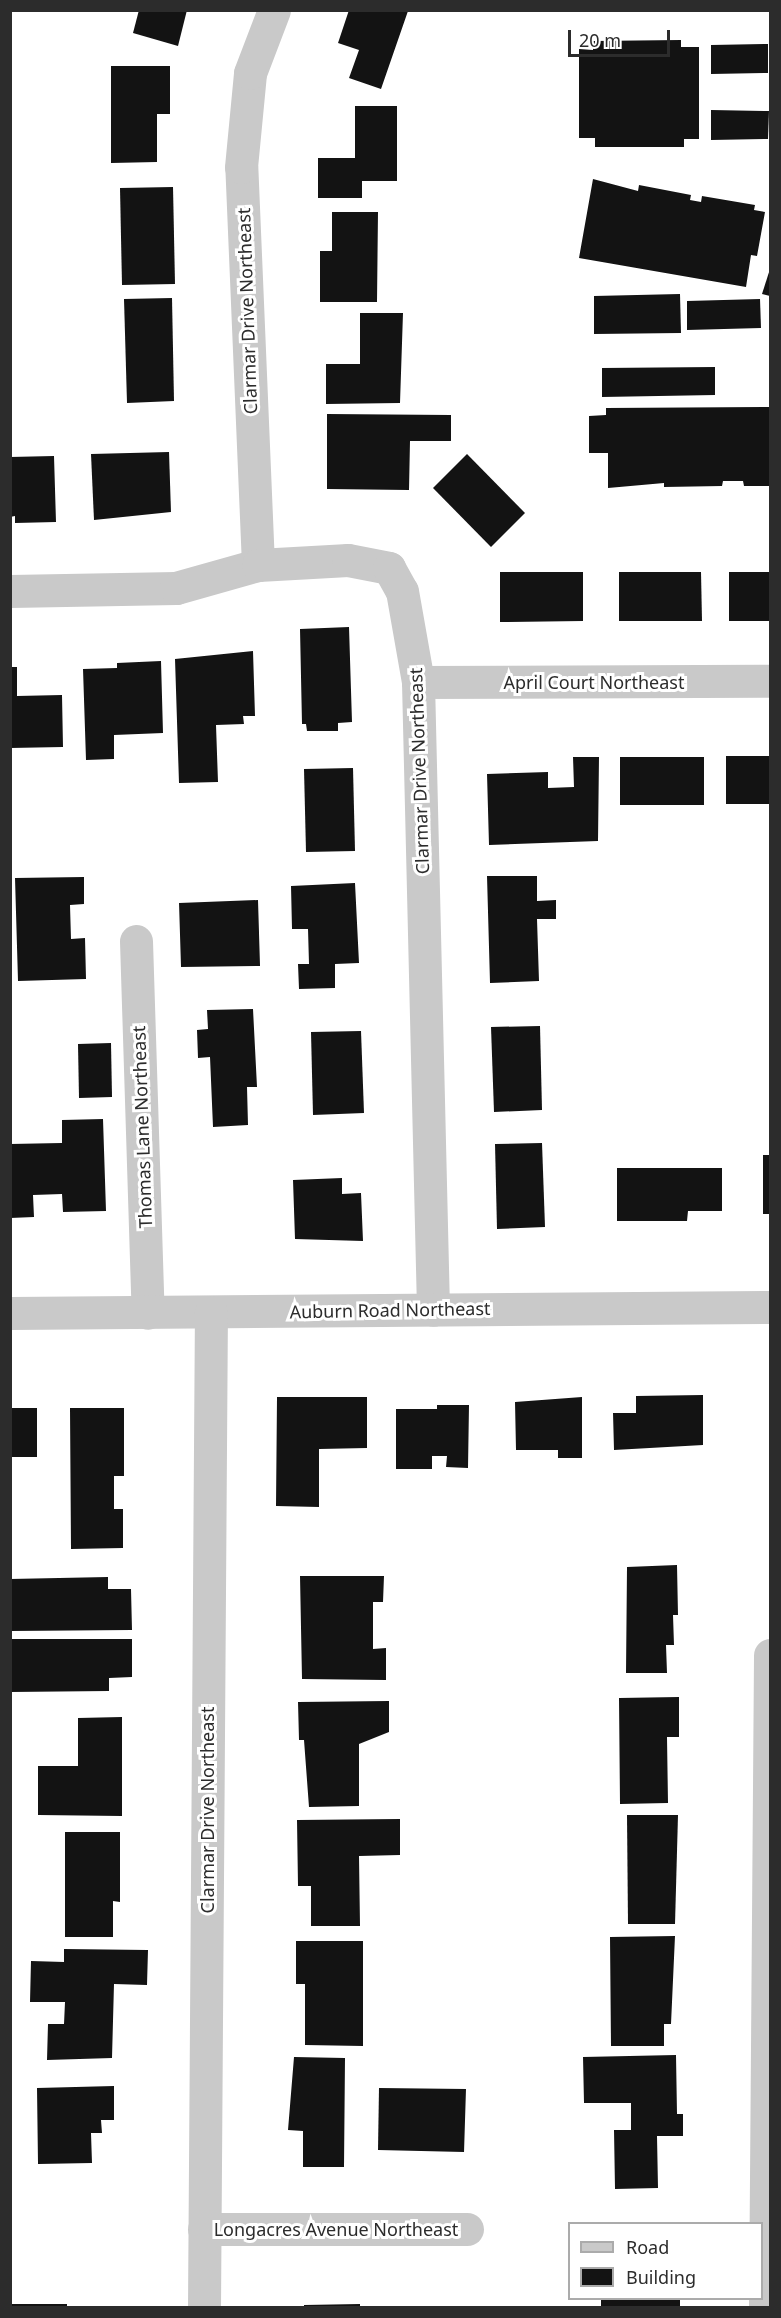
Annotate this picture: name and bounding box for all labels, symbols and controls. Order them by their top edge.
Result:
scale bar [571,18,673,56]
text: 20 m [579,28,621,52]
street label: Clarmar Drive Northeast [233,207,261,415]
street label: Clarmar Drive Northeast [405,667,433,875]
street label: April Court Northeast [504,671,684,693]
street label: Thomas Lane Northeast [128,1025,156,1229]
street label: Auburn Road Northeast [289,1297,491,1323]
street label: Clarmar Drive Northeast [196,1707,218,1913]
street label: Longacres Avenue Northeast [214,2218,458,2240]
legend [568,2222,763,2300]
text: Road [626,2235,669,2259]
text: Building [626,2265,696,2289]

